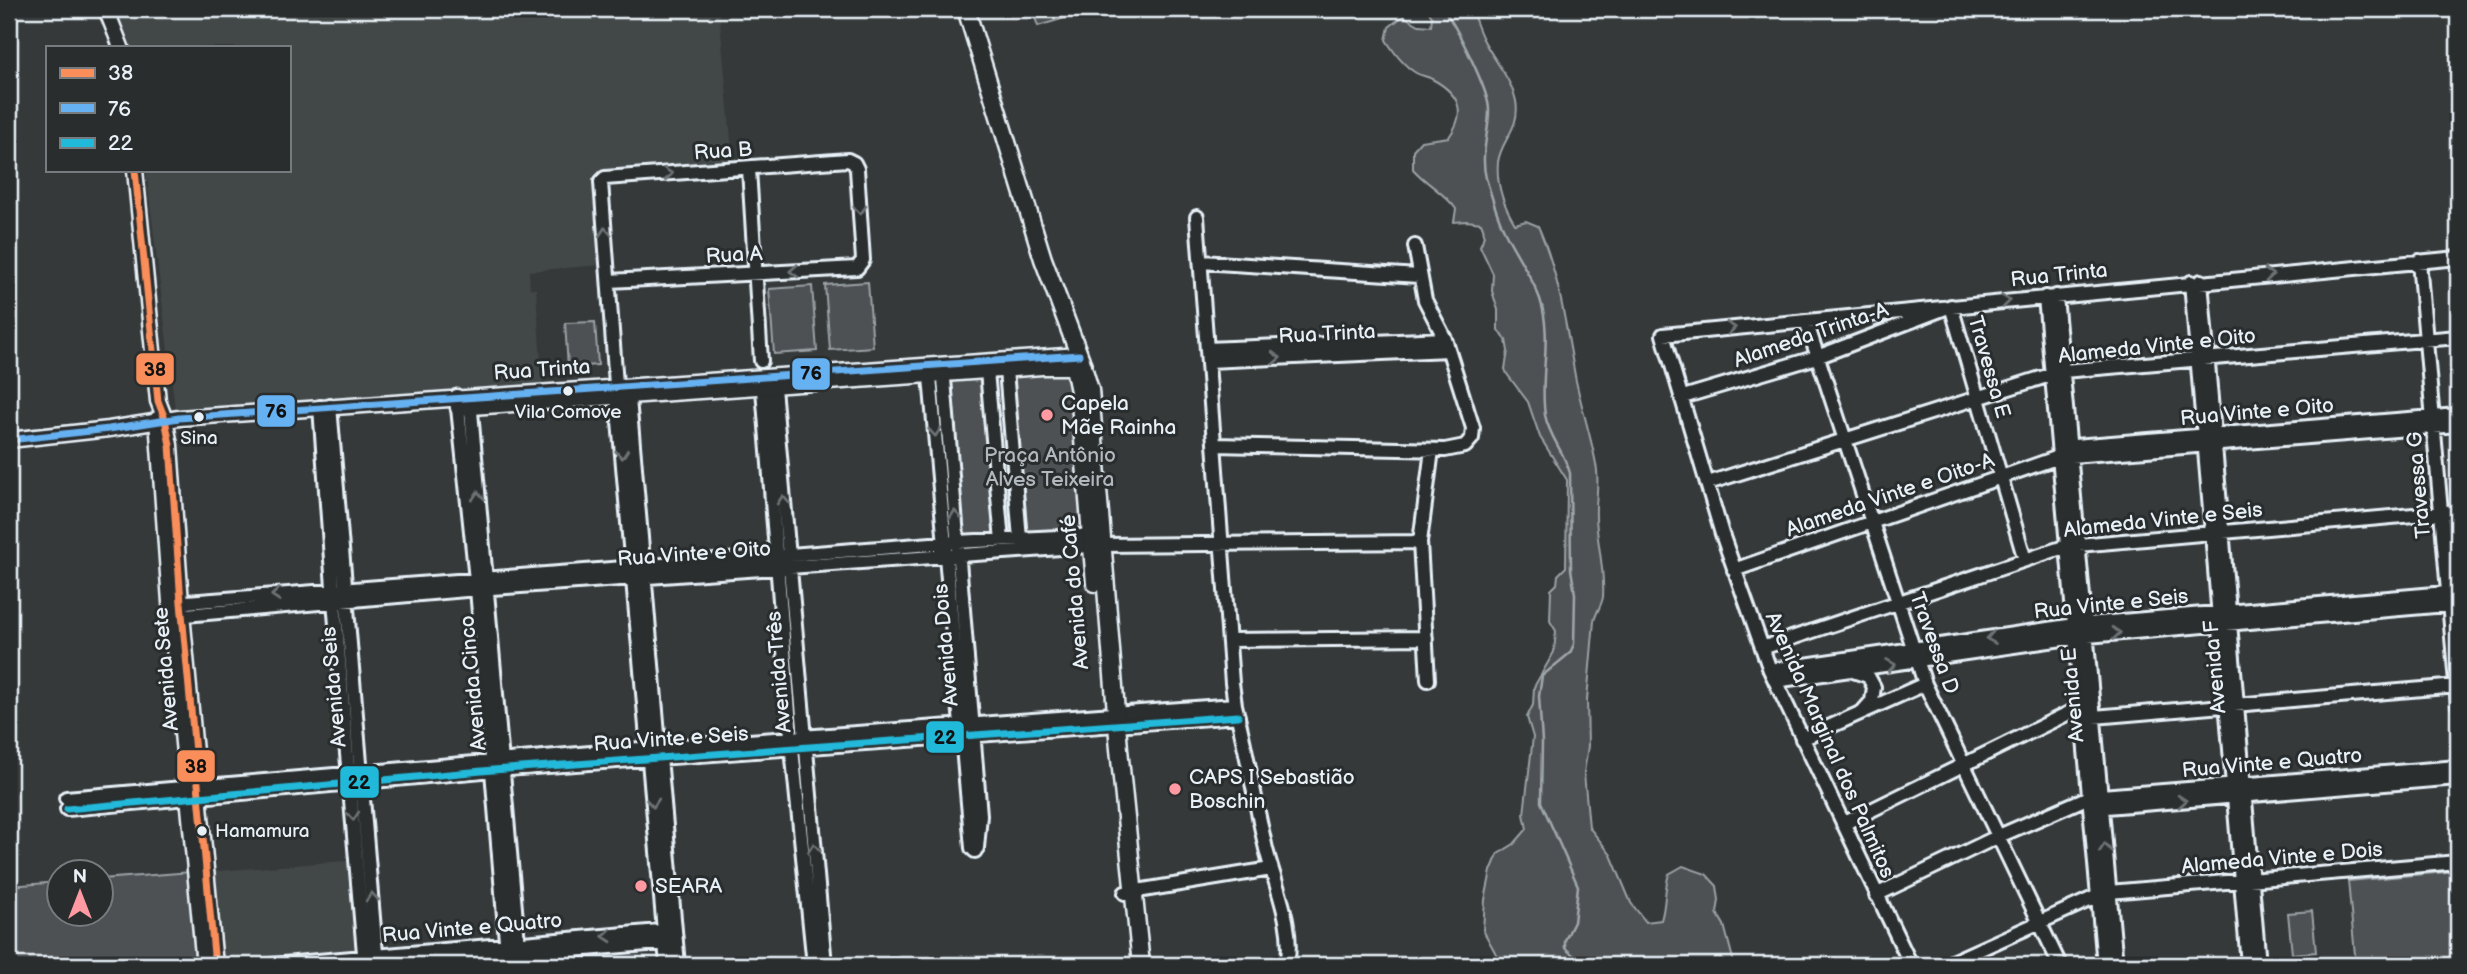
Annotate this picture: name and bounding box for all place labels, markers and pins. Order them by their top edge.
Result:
marker: Vila Comove [561,384,575,398]
place label: Capela Mãe Rainha [1061,391,1176,440]
place label: Vila Comove [514,401,622,424]
marker: Capela Mãe Rainha [1039,407,1055,423]
marker: Sina [192,410,206,424]
place label: Sina [180,427,218,450]
place label: CAPS I Sebastião Boschin [1189,765,1355,814]
marker: CAPS I Sebastião Boschin [1167,781,1183,797]
place label: Hamamura [215,820,310,843]
marker: Hamamura [195,824,209,838]
place label: SEARA [655,874,722,899]
marker: SEARA [633,878,649,894]

